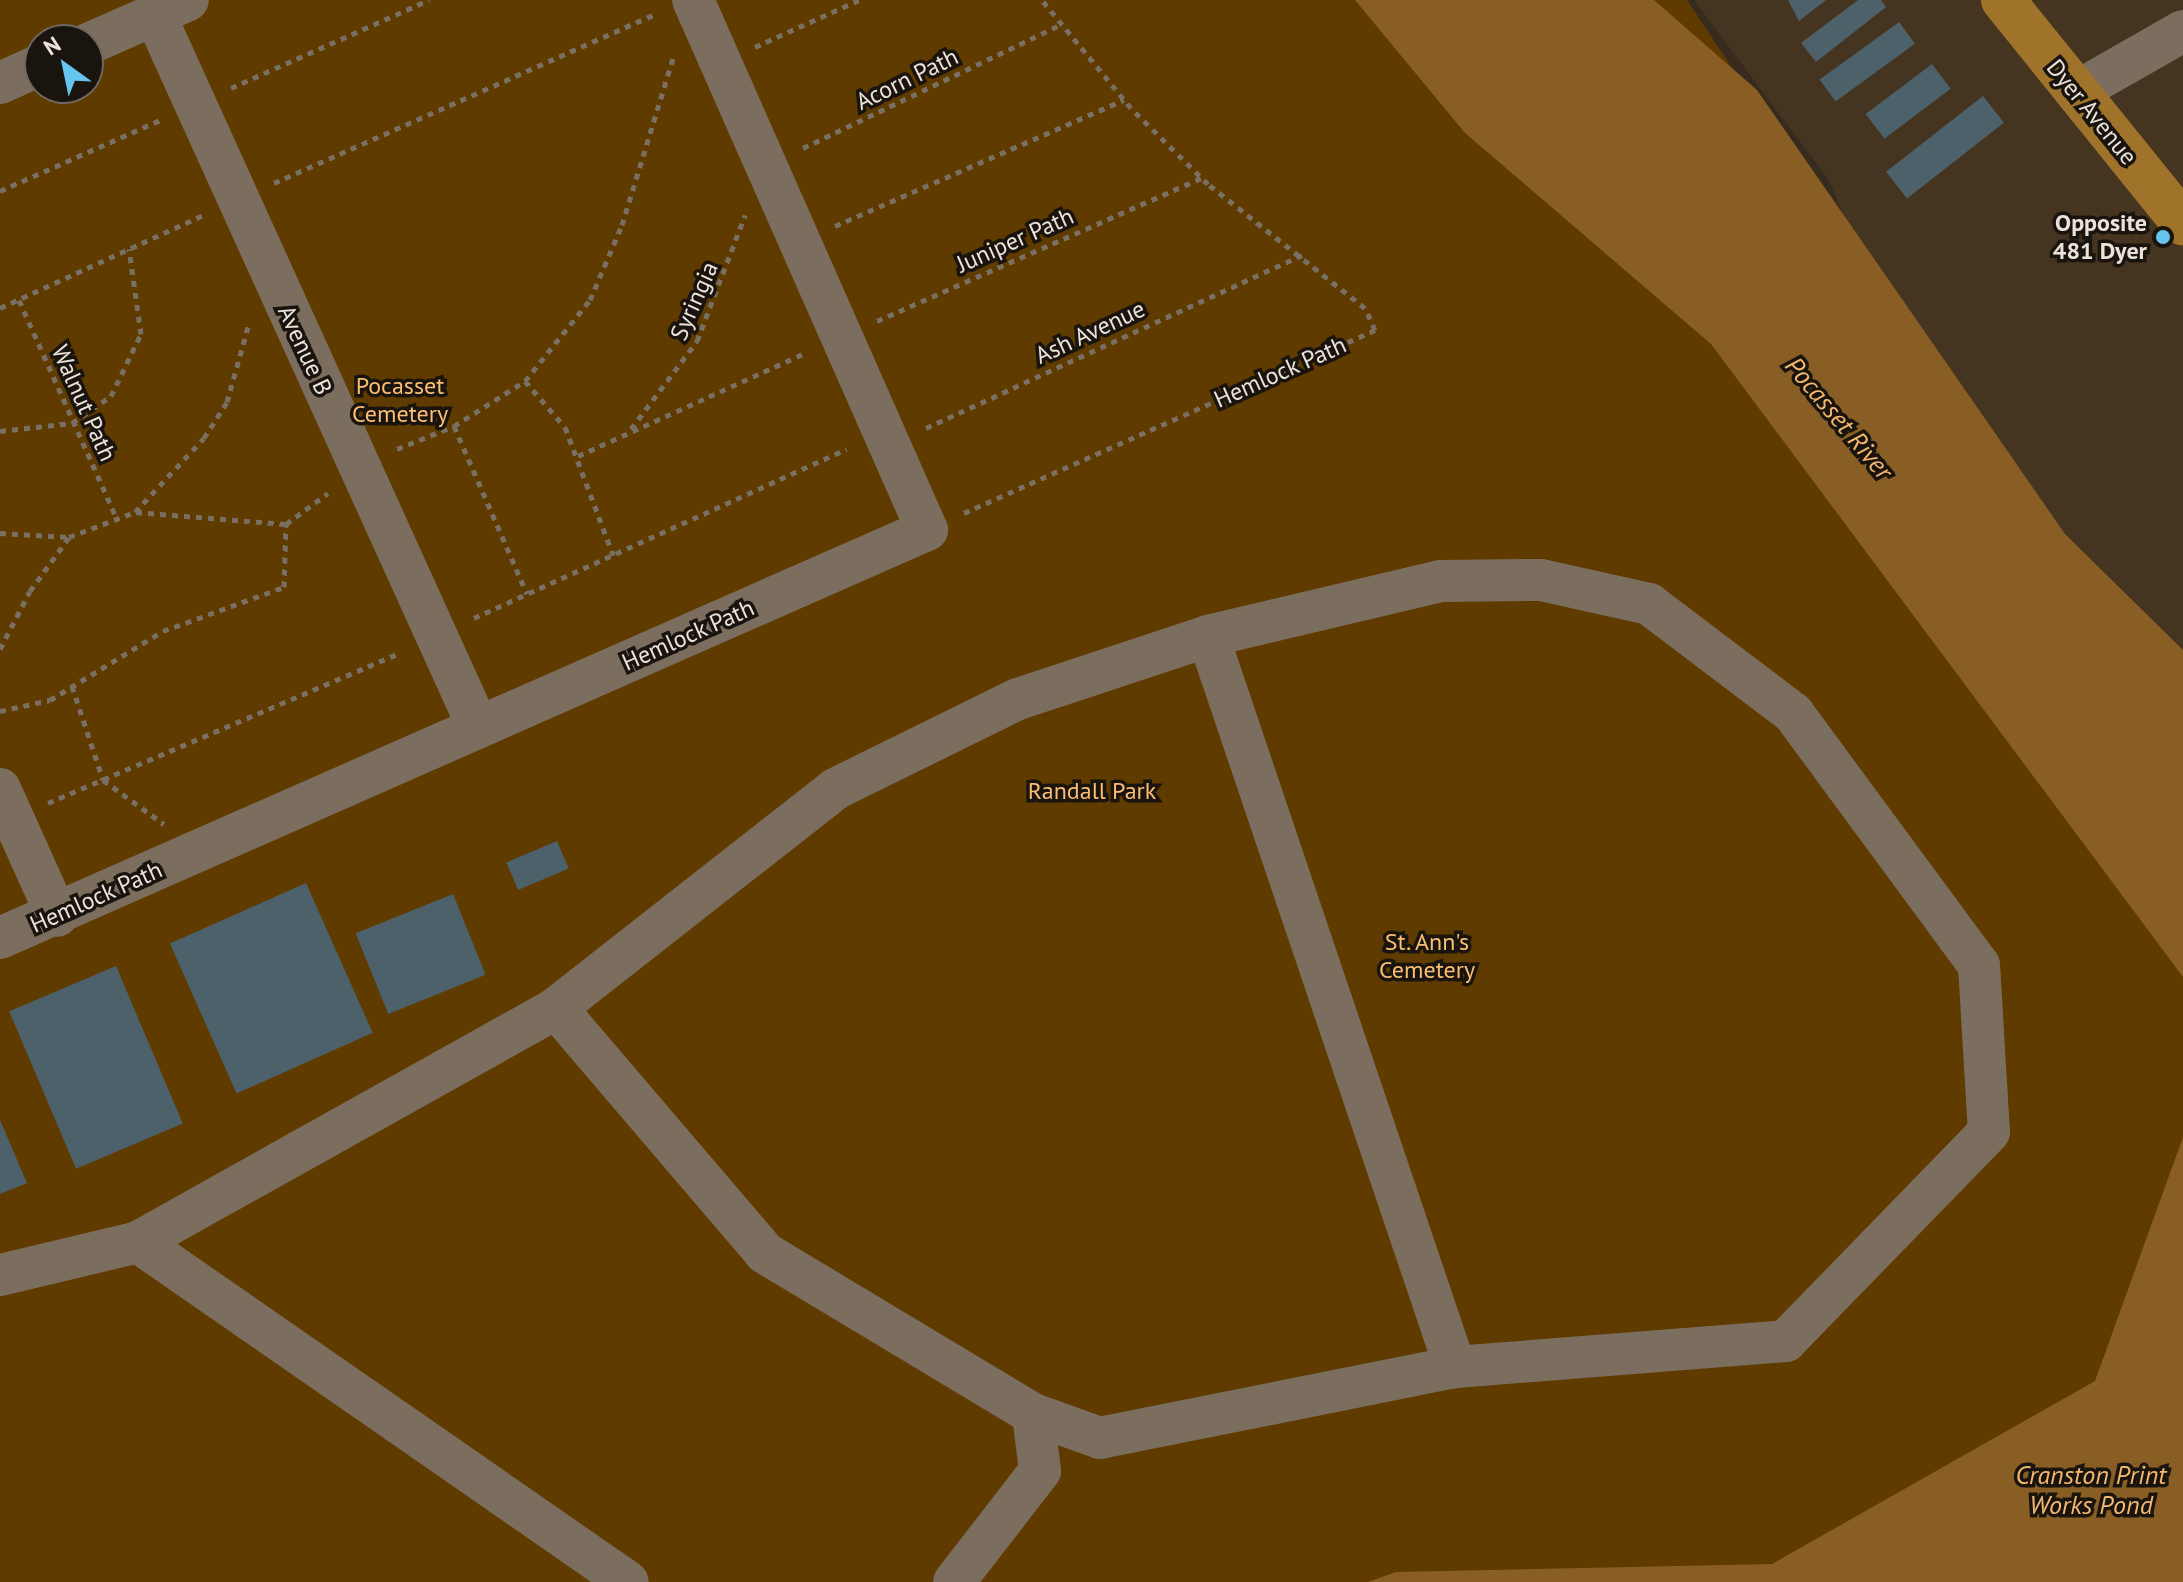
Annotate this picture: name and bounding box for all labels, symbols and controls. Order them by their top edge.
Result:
north arrow [24,24,104,104]
text: N [38,30,66,61]
street label: Acorn Path [851,42,963,116]
street label: Dyer Avenue [2041,53,2143,171]
street label: Juniper Path [952,201,1078,279]
place label: Opposite 481 Dyer [2053,209,2147,265]
marker: Opposite 481 Dyer [2154,228,2172,246]
street label: Syringia [664,257,724,345]
street label: Ash Avenue [1030,294,1150,370]
street label: Avenue B [272,301,338,399]
street label: Hemlock Path [1209,330,1351,414]
street label: Walnut Path [46,340,122,466]
water label: Pocasset River [1779,350,1899,486]
park label: Pocasset Cemetery [352,372,448,428]
street label: Hemlock Path [617,593,759,677]
park label: Randall Park [1028,777,1156,805]
street label: Hemlock Path [25,855,167,939]
park label: St. Ann's Cemetery [1379,928,1475,984]
water label: Cranston Print Works Pond [2016,1459,2166,1520]

